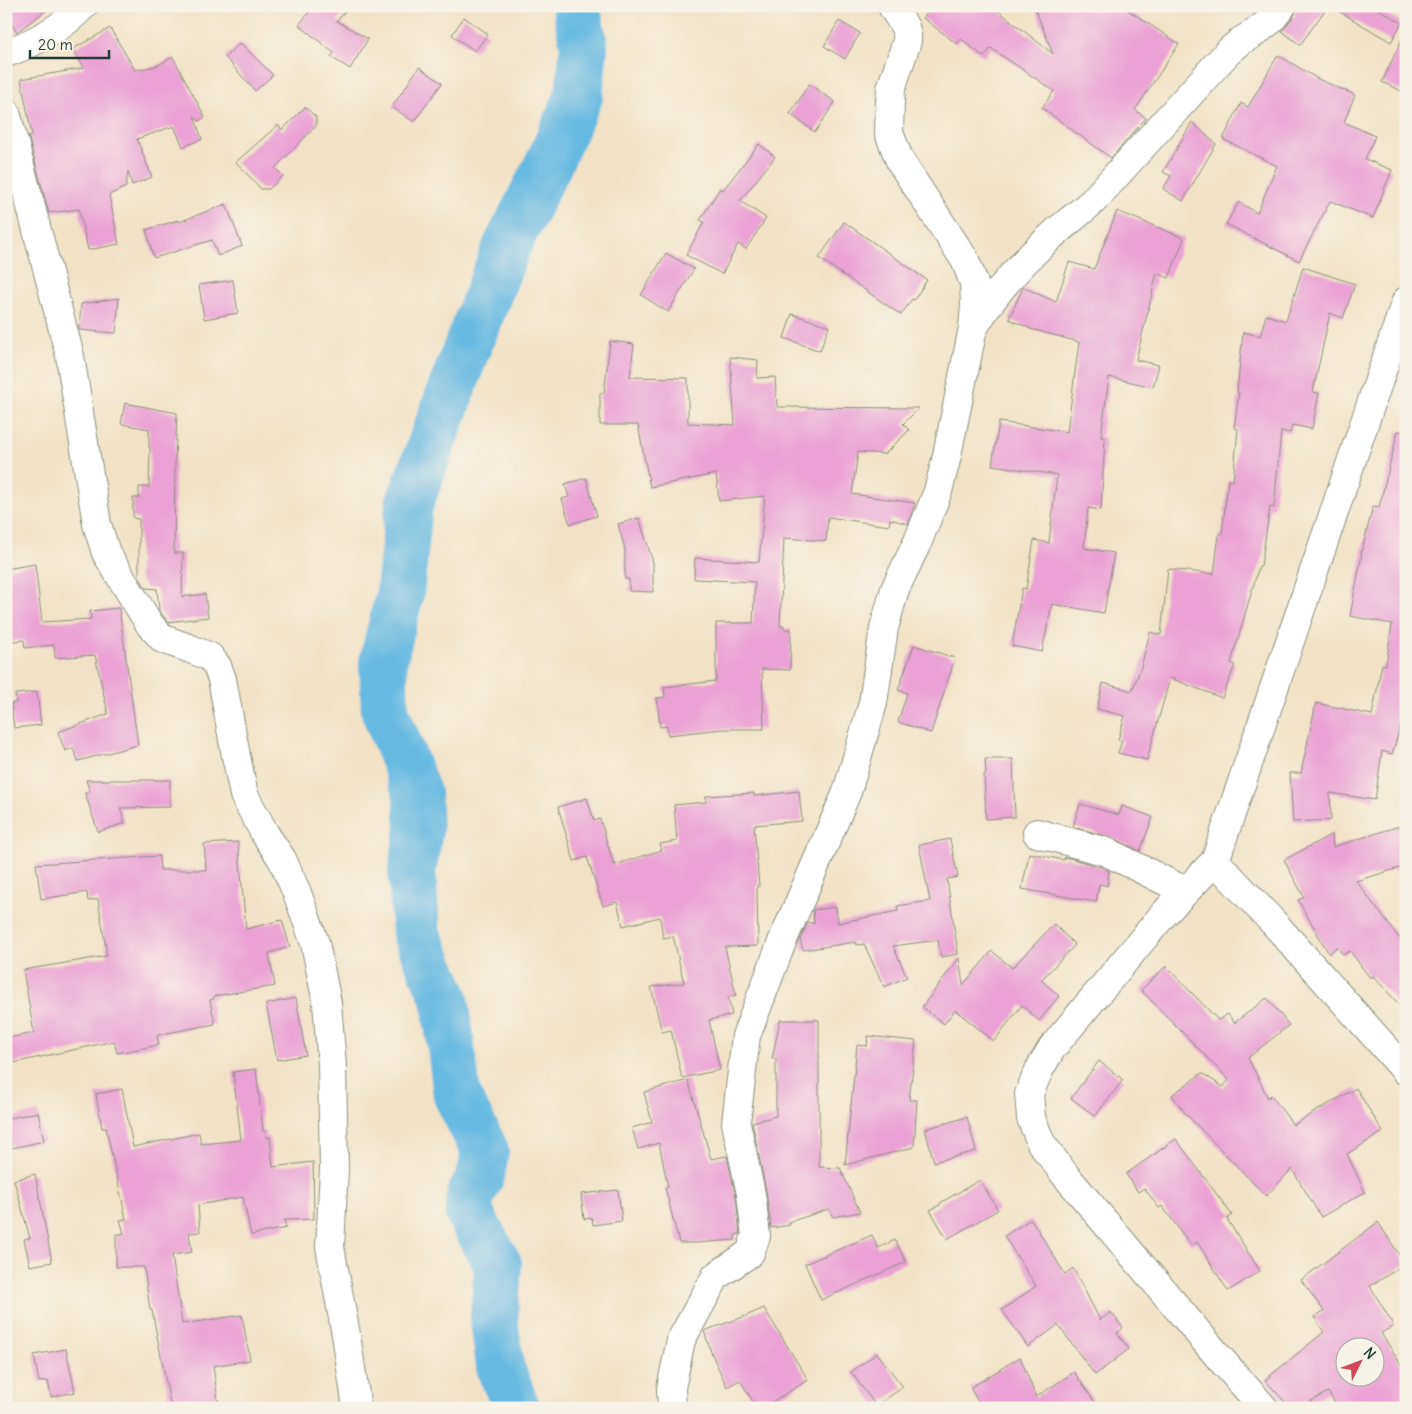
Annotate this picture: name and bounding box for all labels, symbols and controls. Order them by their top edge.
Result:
scale bar [30,28,109,60]
text: 20 m [38,35,73,54]
north arrow [1334,1336,1384,1386]
text: N [1360,1344,1380,1363]

